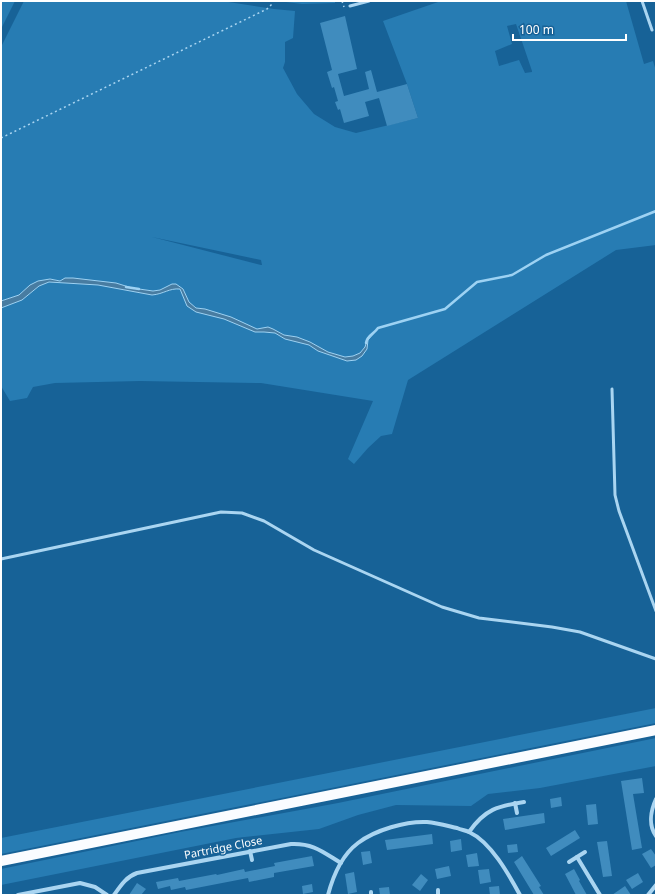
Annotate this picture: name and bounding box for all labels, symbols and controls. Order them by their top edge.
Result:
scale bar [513,16,626,42]
text: 100 m [519,21,554,38]
street label: Partridge Close [183,832,263,862]

